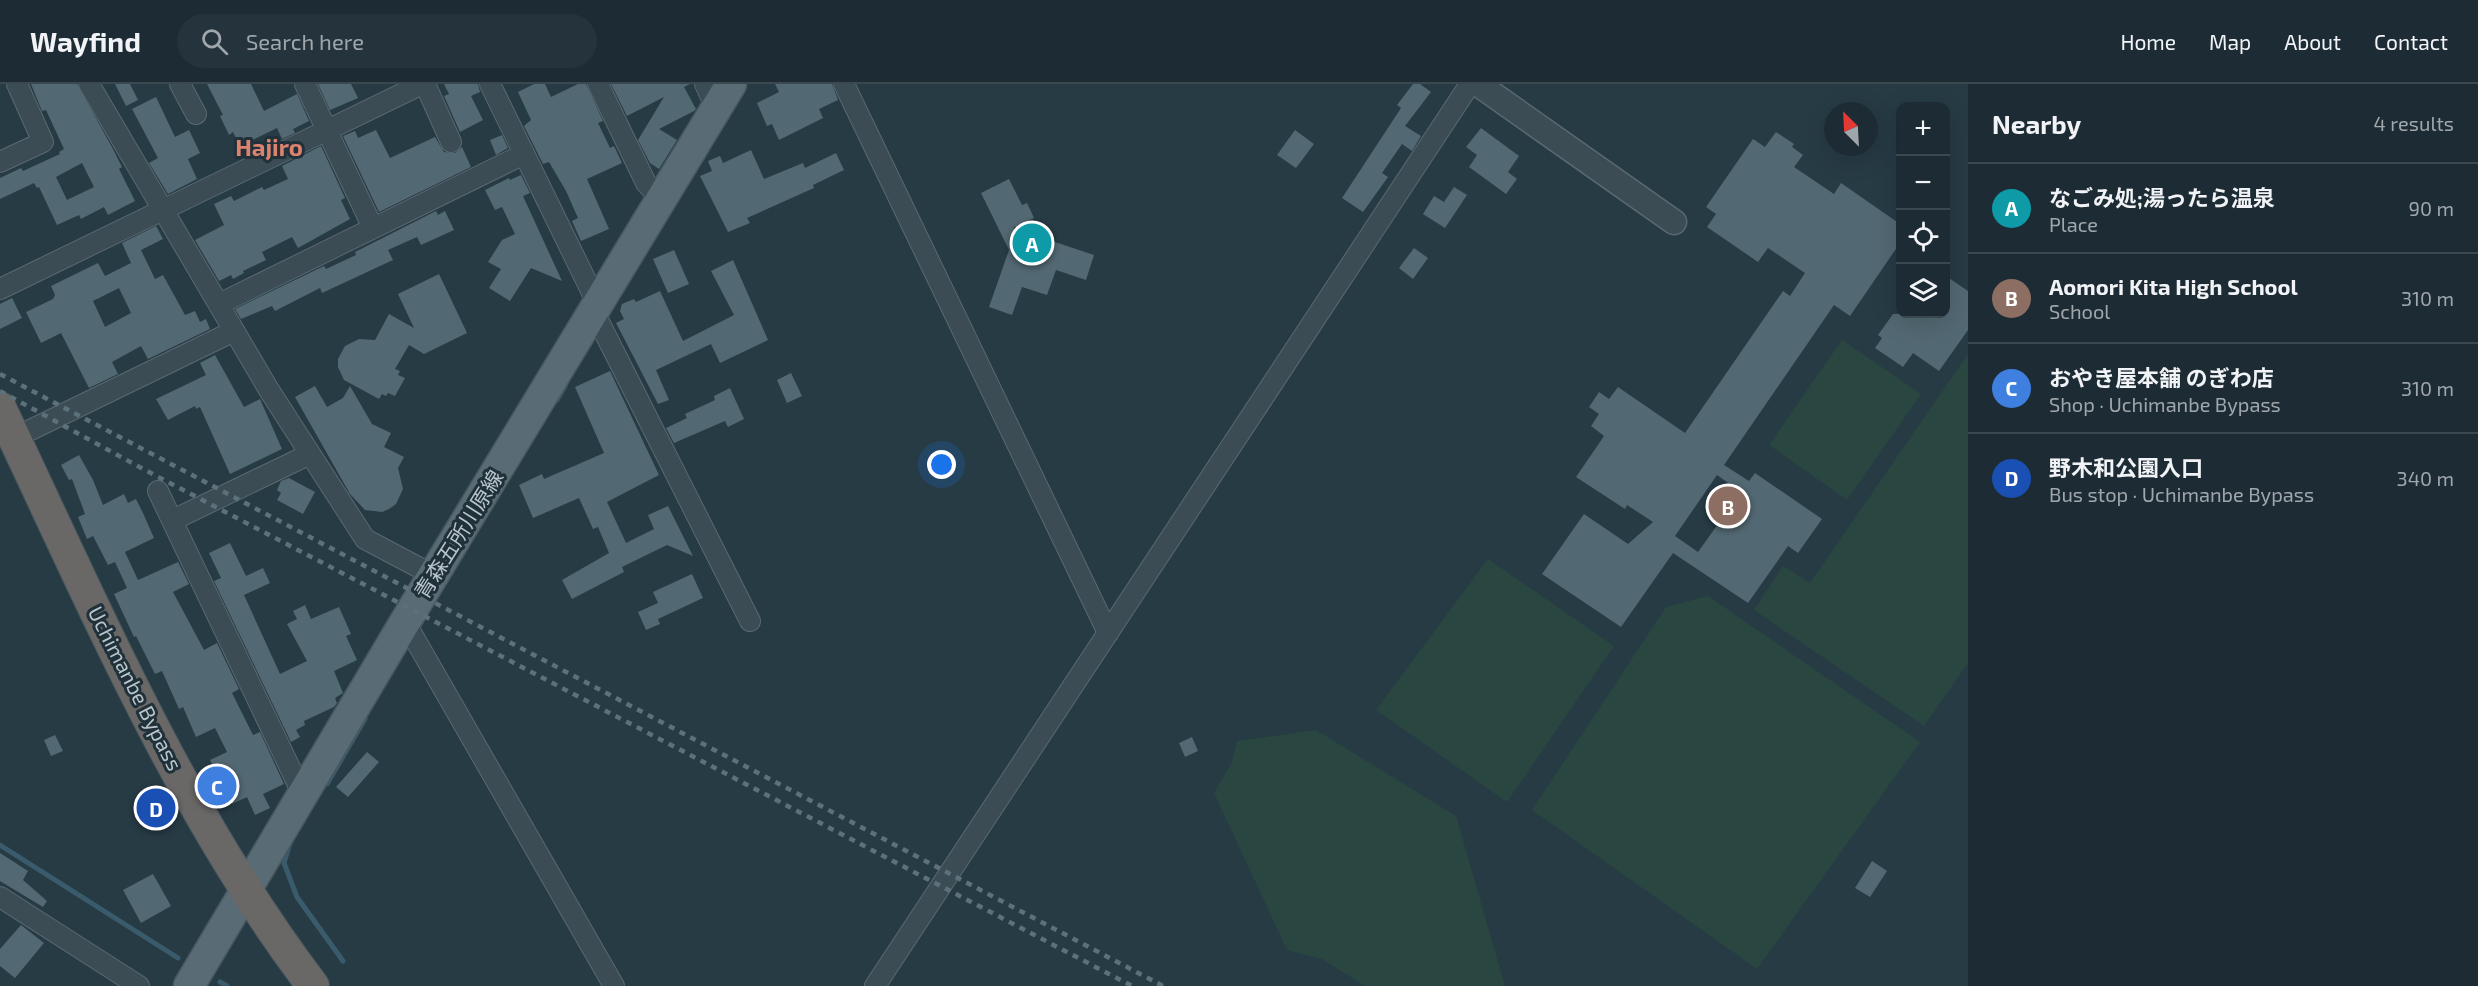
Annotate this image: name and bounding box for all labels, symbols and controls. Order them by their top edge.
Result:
search box [177,14,597,68]
text: Wayfind [30,24,141,58]
icon: search [198,25,231,58]
text: Search here [246,28,364,54]
text: Home [2120,29,2176,54]
text: Map [2209,29,2251,54]
text: About [2284,29,2341,54]
text: Contact [2374,29,2448,54]
north arrow [1824,102,1878,156]
map controls [1896,102,1950,318]
button: + [1896,102,1950,156]
text: Nearby [1992,108,2081,139]
text: 4 results [2374,111,2454,135]
district label: Hajiro [235,132,303,161]
button: − [1896,156,1950,210]
text: なごみ処;湯ったら温泉 [2049,184,2275,210]
text: A [2005,196,2018,220]
text: 90 m [2409,196,2454,220]
button: locate [1896,210,1950,264]
text: Place [2049,212,2098,236]
pin: A [1012,220,1052,266]
button: layers [1896,264,1950,318]
text: Aomori Kita High School [2049,273,2298,299]
text: B [2005,286,2018,310]
text: 310 m [2401,286,2454,310]
text: School [2049,299,2110,323]
text: おやき屋本舗 のぎわ店 [2049,364,2274,390]
text: C [2006,376,2017,400]
text: 310 m [2401,376,2454,400]
text: Shop · Uchimanbe Bypass [2049,392,2281,416]
your location [927,450,956,479]
text: 野木和公園入口 [2049,454,2203,480]
street label: 青森五所川原線 [408,465,508,603]
text: D [2005,466,2018,490]
text: 340 m [2397,466,2454,490]
text: Bus stop · Uchimanbe Bypass [2049,482,2314,506]
pin: B [1708,484,1748,528]
street label: Uchimanbe Bypass [84,602,188,774]
pin: C [198,764,236,808]
pin: D [136,786,176,830]

